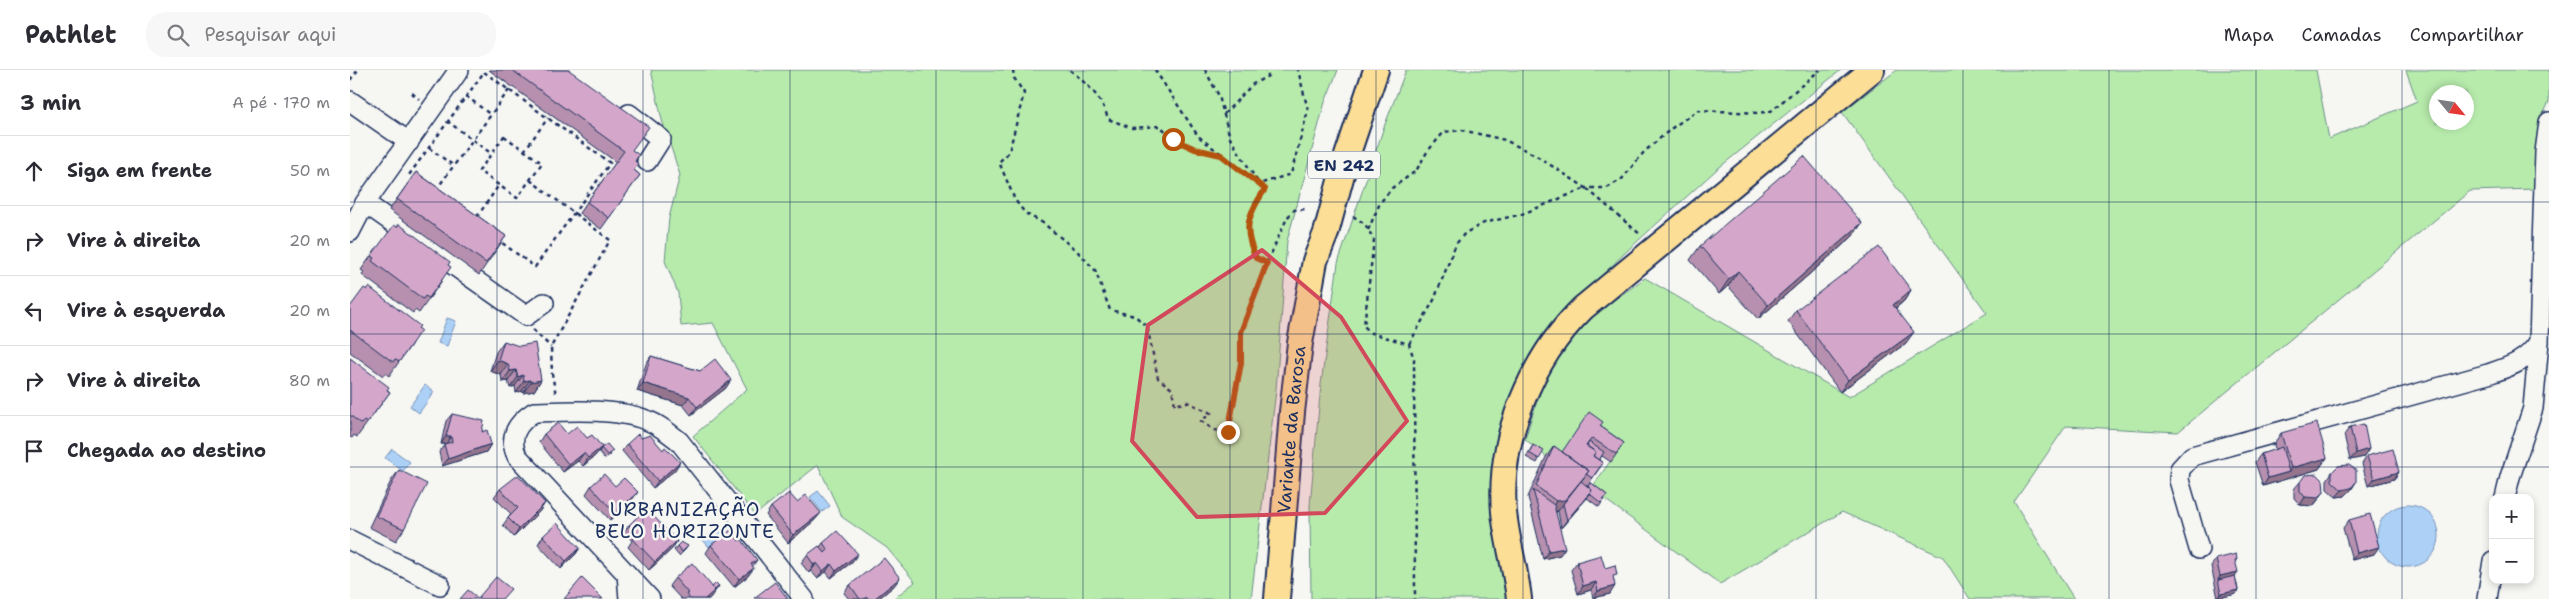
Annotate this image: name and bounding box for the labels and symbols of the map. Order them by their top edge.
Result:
north arrow [2429,85,2474,130]
route start [1162,128,1185,151]
road number: EN 242 [1308,152,1380,178]
street label: Variante da Barosa [1272,345,1312,514]
route end [1217,421,1240,444]
district label: URBANIZAÇÃO BELO HORIZONTE [595,496,775,544]

